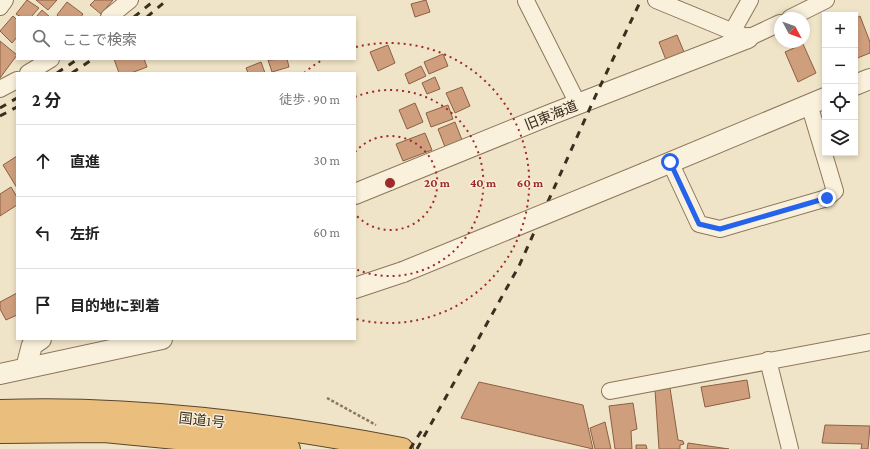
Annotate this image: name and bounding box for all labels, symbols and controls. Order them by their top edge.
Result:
north arrow [774,12,810,48]
map controls [822,12,858,156]
button: + [822,12,858,48]
search box [16,16,356,60]
icon: search [30,27,52,49]
text: ここで検索 [62,32,137,48]
button: − [822,48,858,84]
button: locate [822,84,858,120]
text: 2 分 [32,91,61,110]
text: 徒歩 · 90 m [279,92,340,107]
street label: 旧東海道 [522,97,580,133]
button: layers [822,120,858,156]
icon: ahead [32,150,54,172]
text: 30 m [314,153,340,168]
route start [661,153,679,171]
text: 直進 [70,154,100,170]
centre of rings [383,176,397,190]
text: 20 m [424,176,451,190]
text: 40 m [470,176,497,190]
text: 60 m [517,176,544,190]
route end [818,189,836,207]
icon: left [32,222,54,244]
text: 60 m [313,225,340,240]
text: 左折 [70,226,100,242]
icon: arrive [32,294,54,316]
text: 目的地に到着 [70,298,160,314]
street label: 国道1号 [178,410,226,430]

